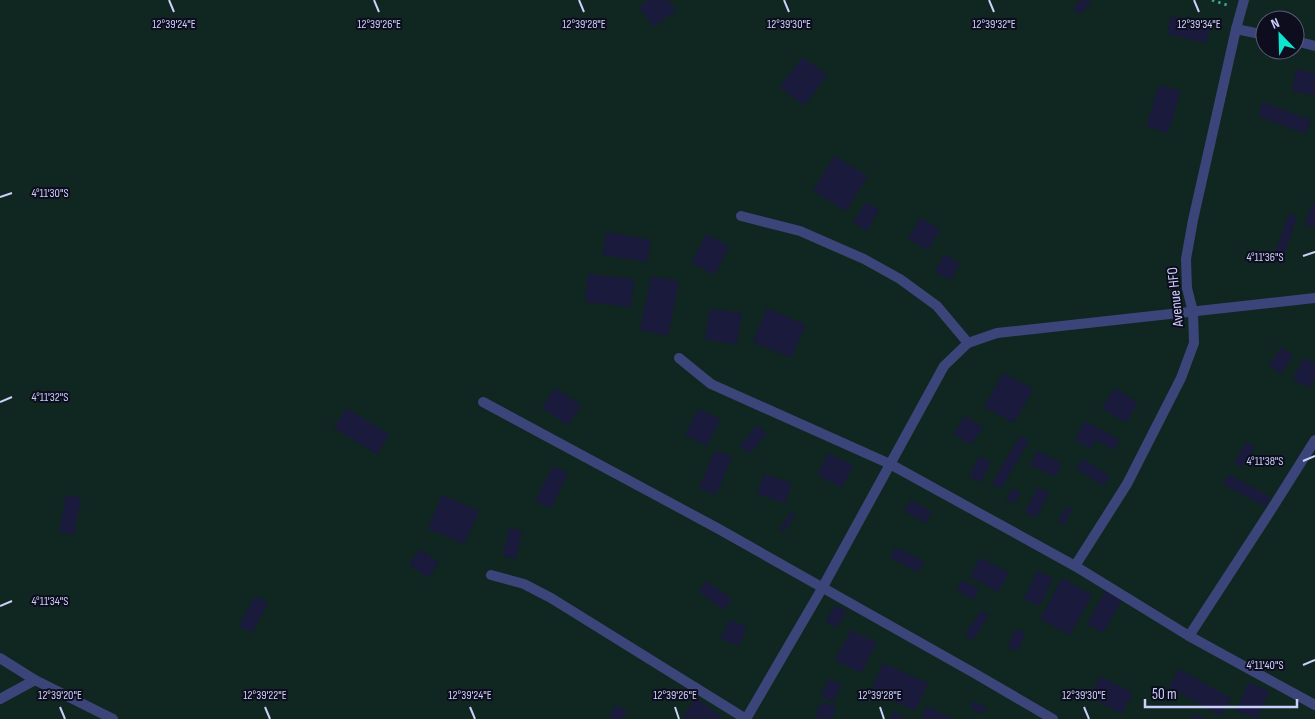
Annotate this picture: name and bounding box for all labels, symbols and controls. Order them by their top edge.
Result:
north arrow [1255,10,1305,60]
text: N [1268,14,1282,33]
text: 12°39'24"E [152,17,196,32]
text: 12°39'26"E [357,17,401,32]
text: 12°39'28"E [562,17,606,32]
text: 12°39'30"E [767,17,811,32]
text: 12°39'32"E [972,17,1016,32]
text: 12°39'34"E [1177,17,1221,32]
text: 4°11'30"S [31,186,69,201]
text: 4°11'36"S [1246,250,1284,265]
street label: Avenue HFO [1163,266,1188,329]
text: 4°11'32"S [32,390,68,405]
text: 4°11'38"S [1246,454,1284,469]
text: 4°11'34"S [32,594,68,609]
text: 4°11'40"S [1246,658,1284,673]
scale bar [1145,676,1298,708]
text: 50 m [1152,685,1177,704]
text: 12°39'20"E [38,688,82,703]
text: 12°39'22"E [243,688,287,703]
text: 12°39'24"E [448,688,492,703]
text: 12°39'26"E [653,688,697,703]
text: 12°39'28"E [858,688,902,703]
text: 12°39'30"E [1062,688,1106,703]

